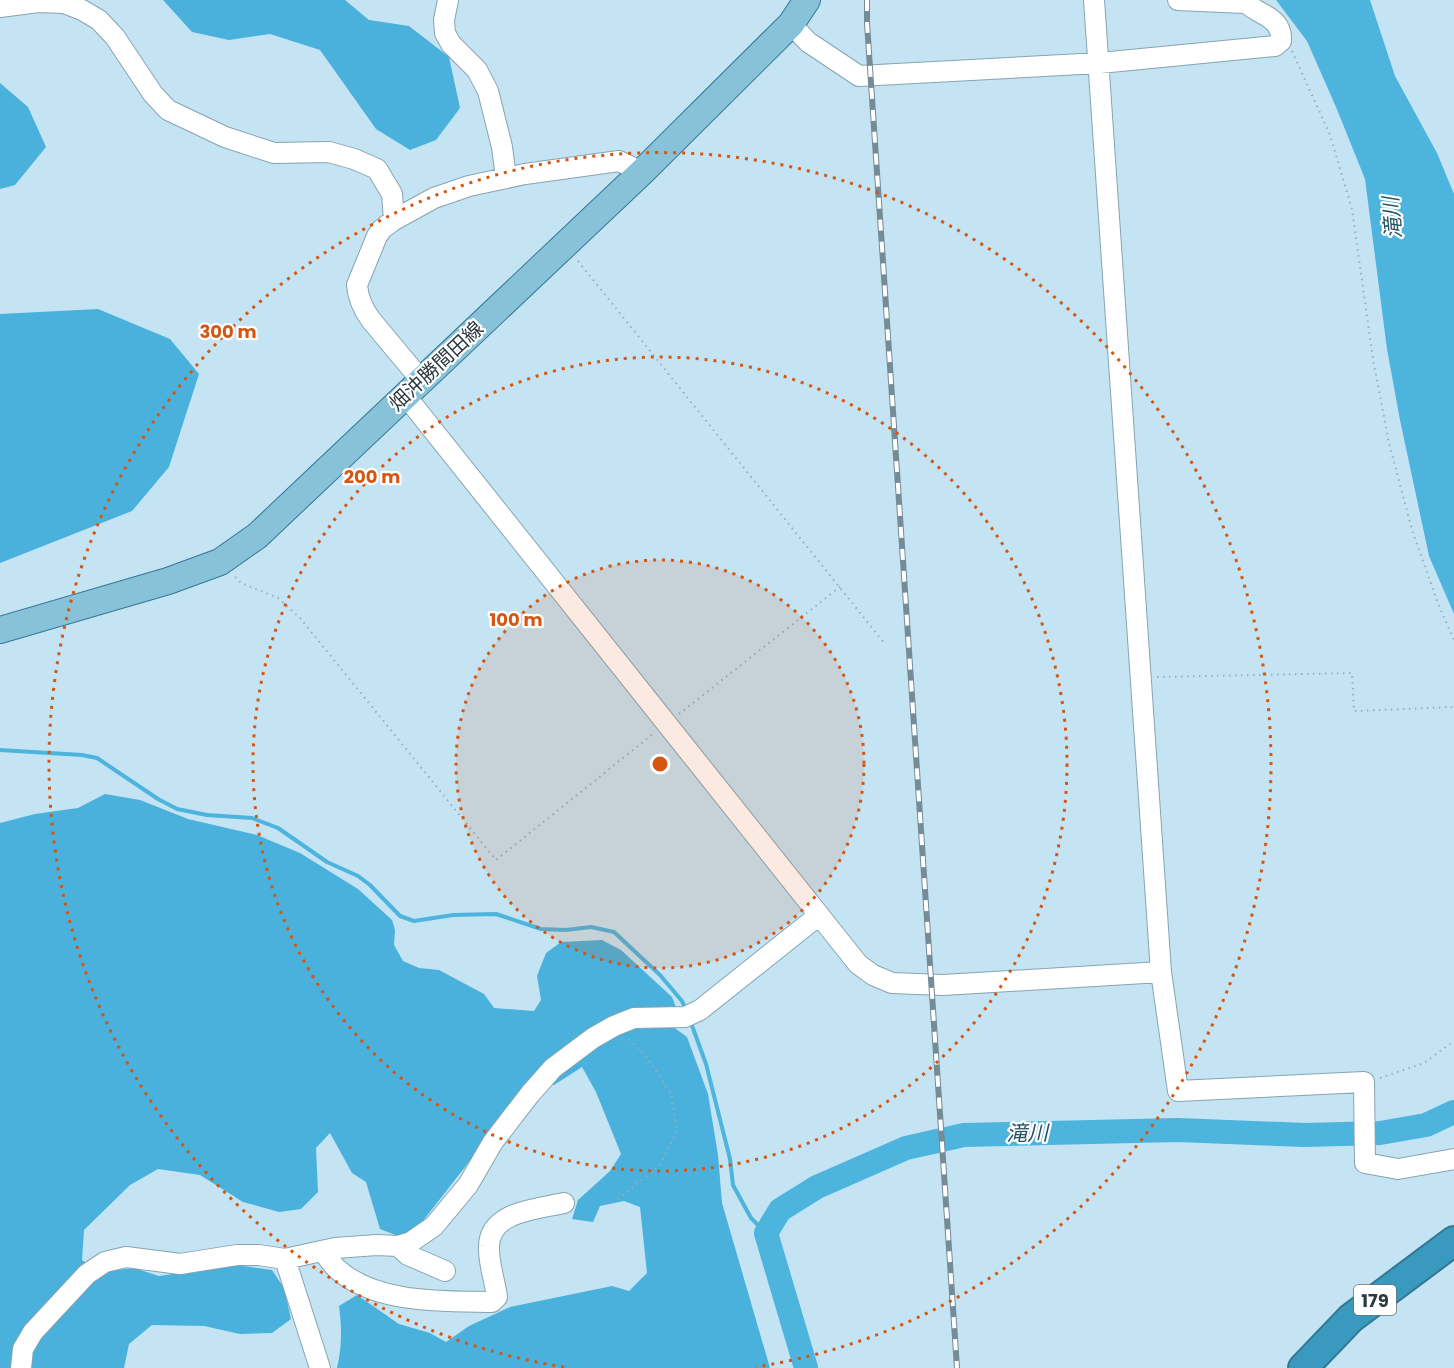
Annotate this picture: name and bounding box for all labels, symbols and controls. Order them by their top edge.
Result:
water label: 滝川 [1376,194,1408,240]
street label: 畑沖勝間田線 [383,315,489,417]
text: 300 m [199,319,257,344]
text: 200 m [344,464,400,489]
text: 100 m [489,607,543,632]
centre of rings [650,754,670,774]
water label: 滝川 [1006,1118,1050,1148]
road number: 179 [1354,1285,1396,1315]

